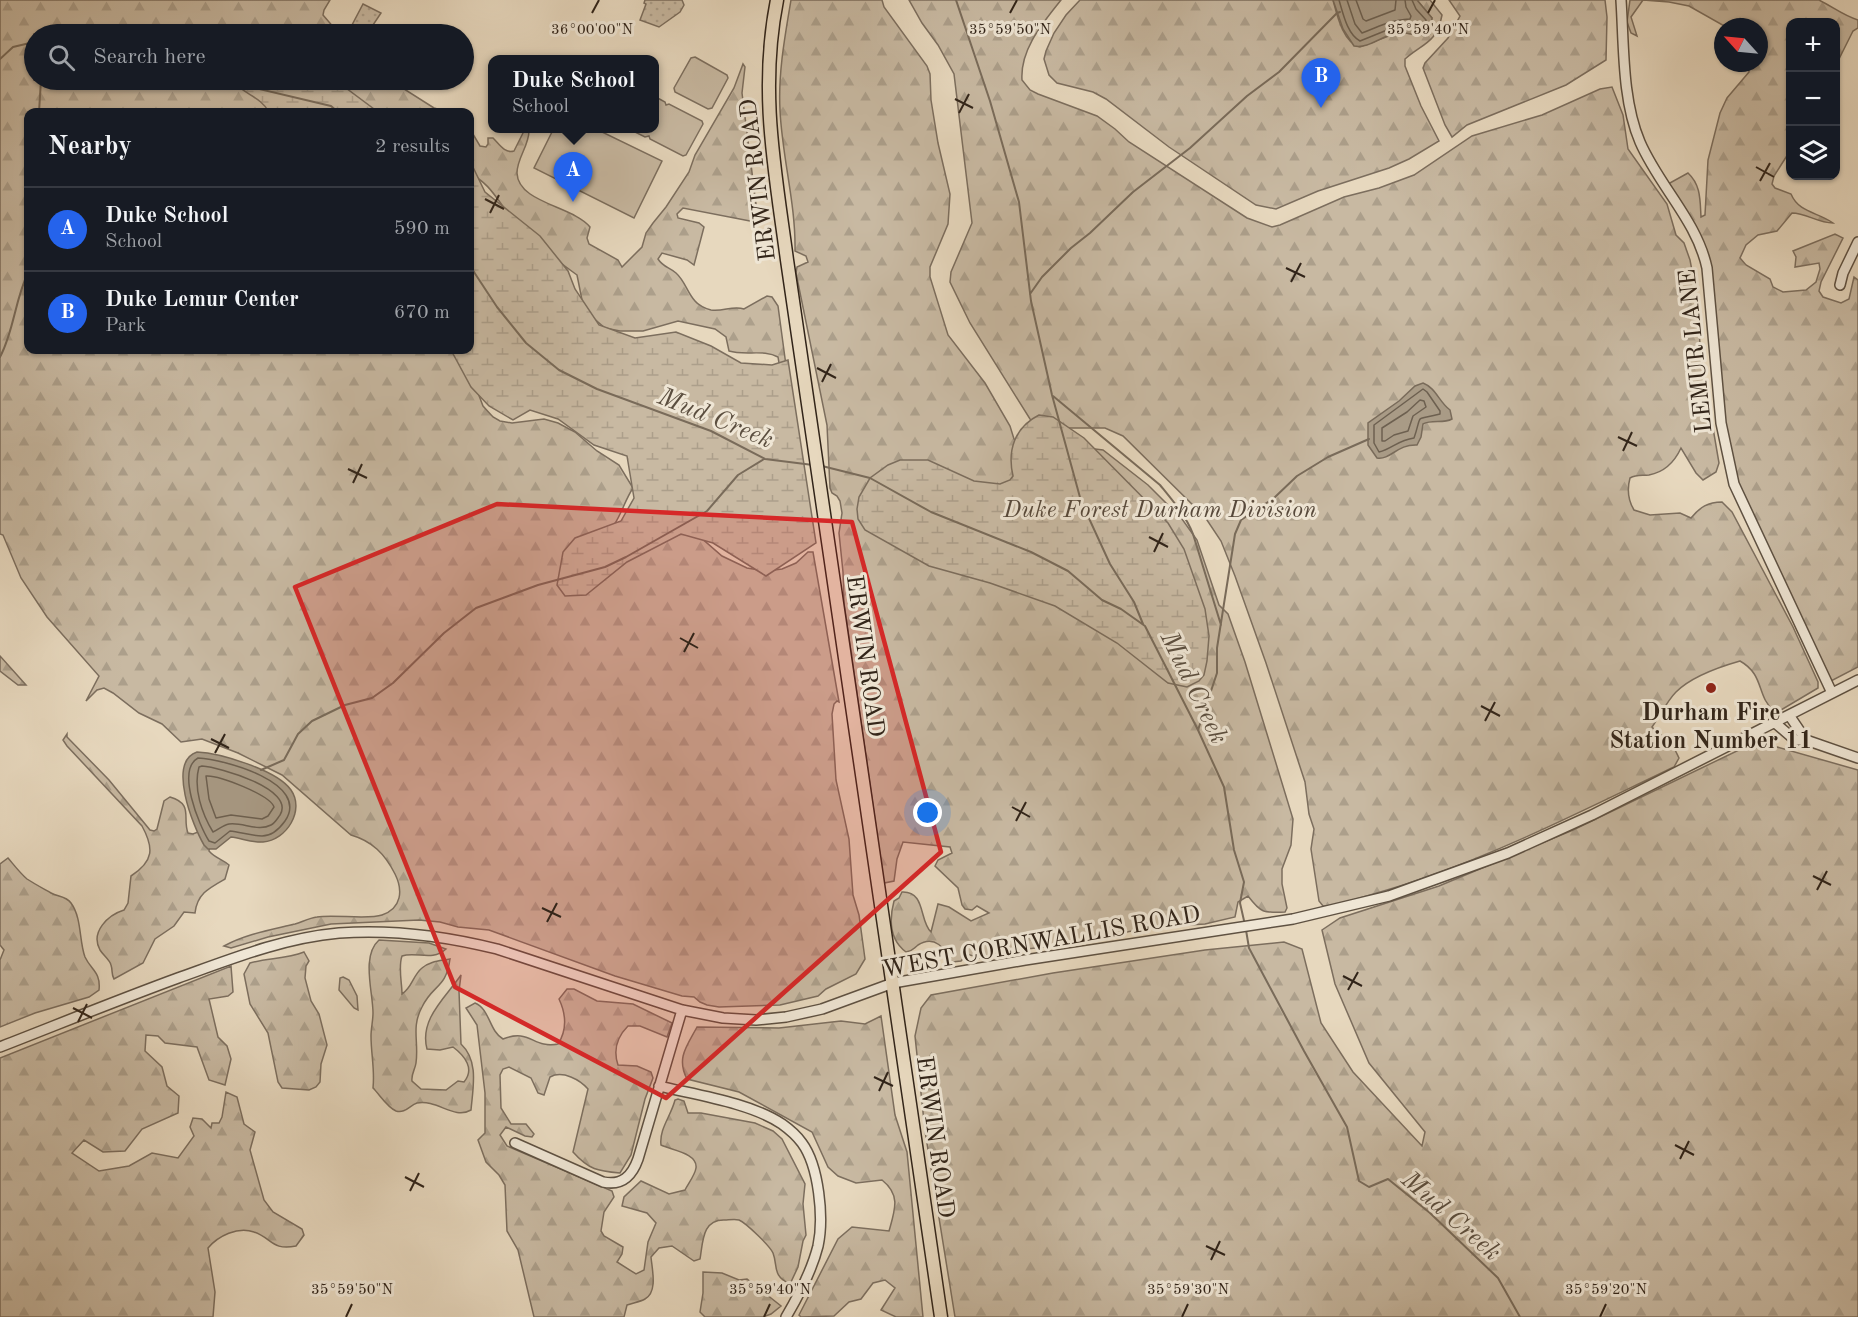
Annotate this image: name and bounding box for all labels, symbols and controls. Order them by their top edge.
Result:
north arrow [1714,18,1768,72]
map controls [1786,18,1840,180]
button: + [1786,18,1840,72]
text: 36°00'00"N [551,23,633,38]
text: 35°59'50"N [969,23,1051,38]
text: 35°59'40"N [1387,23,1469,38]
search box [24,24,474,90]
icon: search [45,41,78,74]
text: Search here [93,46,206,68]
popup [488,55,659,133]
pin: B [1302,58,1340,108]
text: Duke School [512,70,635,92]
button: − [1786,72,1840,126]
text: School [512,97,569,117]
street label: ERWIN ROAD [737,97,781,262]
button: layers [1786,126,1840,180]
text: Nearby [48,134,132,160]
text: 2 results [375,137,450,157]
pin: A [554,152,592,202]
text: Duke School [105,205,228,227]
text: A [60,219,75,239]
text: 590 m [394,219,450,239]
text: School [105,232,162,252]
street label: LEMUR LANE [1676,268,1718,434]
text: Duke Lemur Center [105,289,299,311]
text: B [60,303,75,323]
text: 670 m [394,303,450,323]
text: Park [105,316,146,336]
water label: Mud Creek [653,384,777,454]
park label: Duke Forest Durham Division [1002,499,1317,523]
street label: ERWIN ROAD [841,574,887,739]
water label: Mud Creek [1154,627,1232,748]
marker: Durham Fire Station Number 11 [1704,681,1718,695]
place label: Durham Fire Station Number 11 [1609,702,1813,754]
your location [913,798,942,827]
street label: WEST CORNWALLIS ROAD [880,903,1202,983]
street label: ERWIN ROAD [911,1055,957,1220]
water label: Mud Creek [1395,1166,1505,1266]
text: 35°59'50"N [311,1283,393,1298]
text: 35°59'40"N [729,1283,811,1298]
text: 35°59'30"N [1147,1283,1229,1298]
text: 35°59'20"N [1565,1283,1647,1298]

